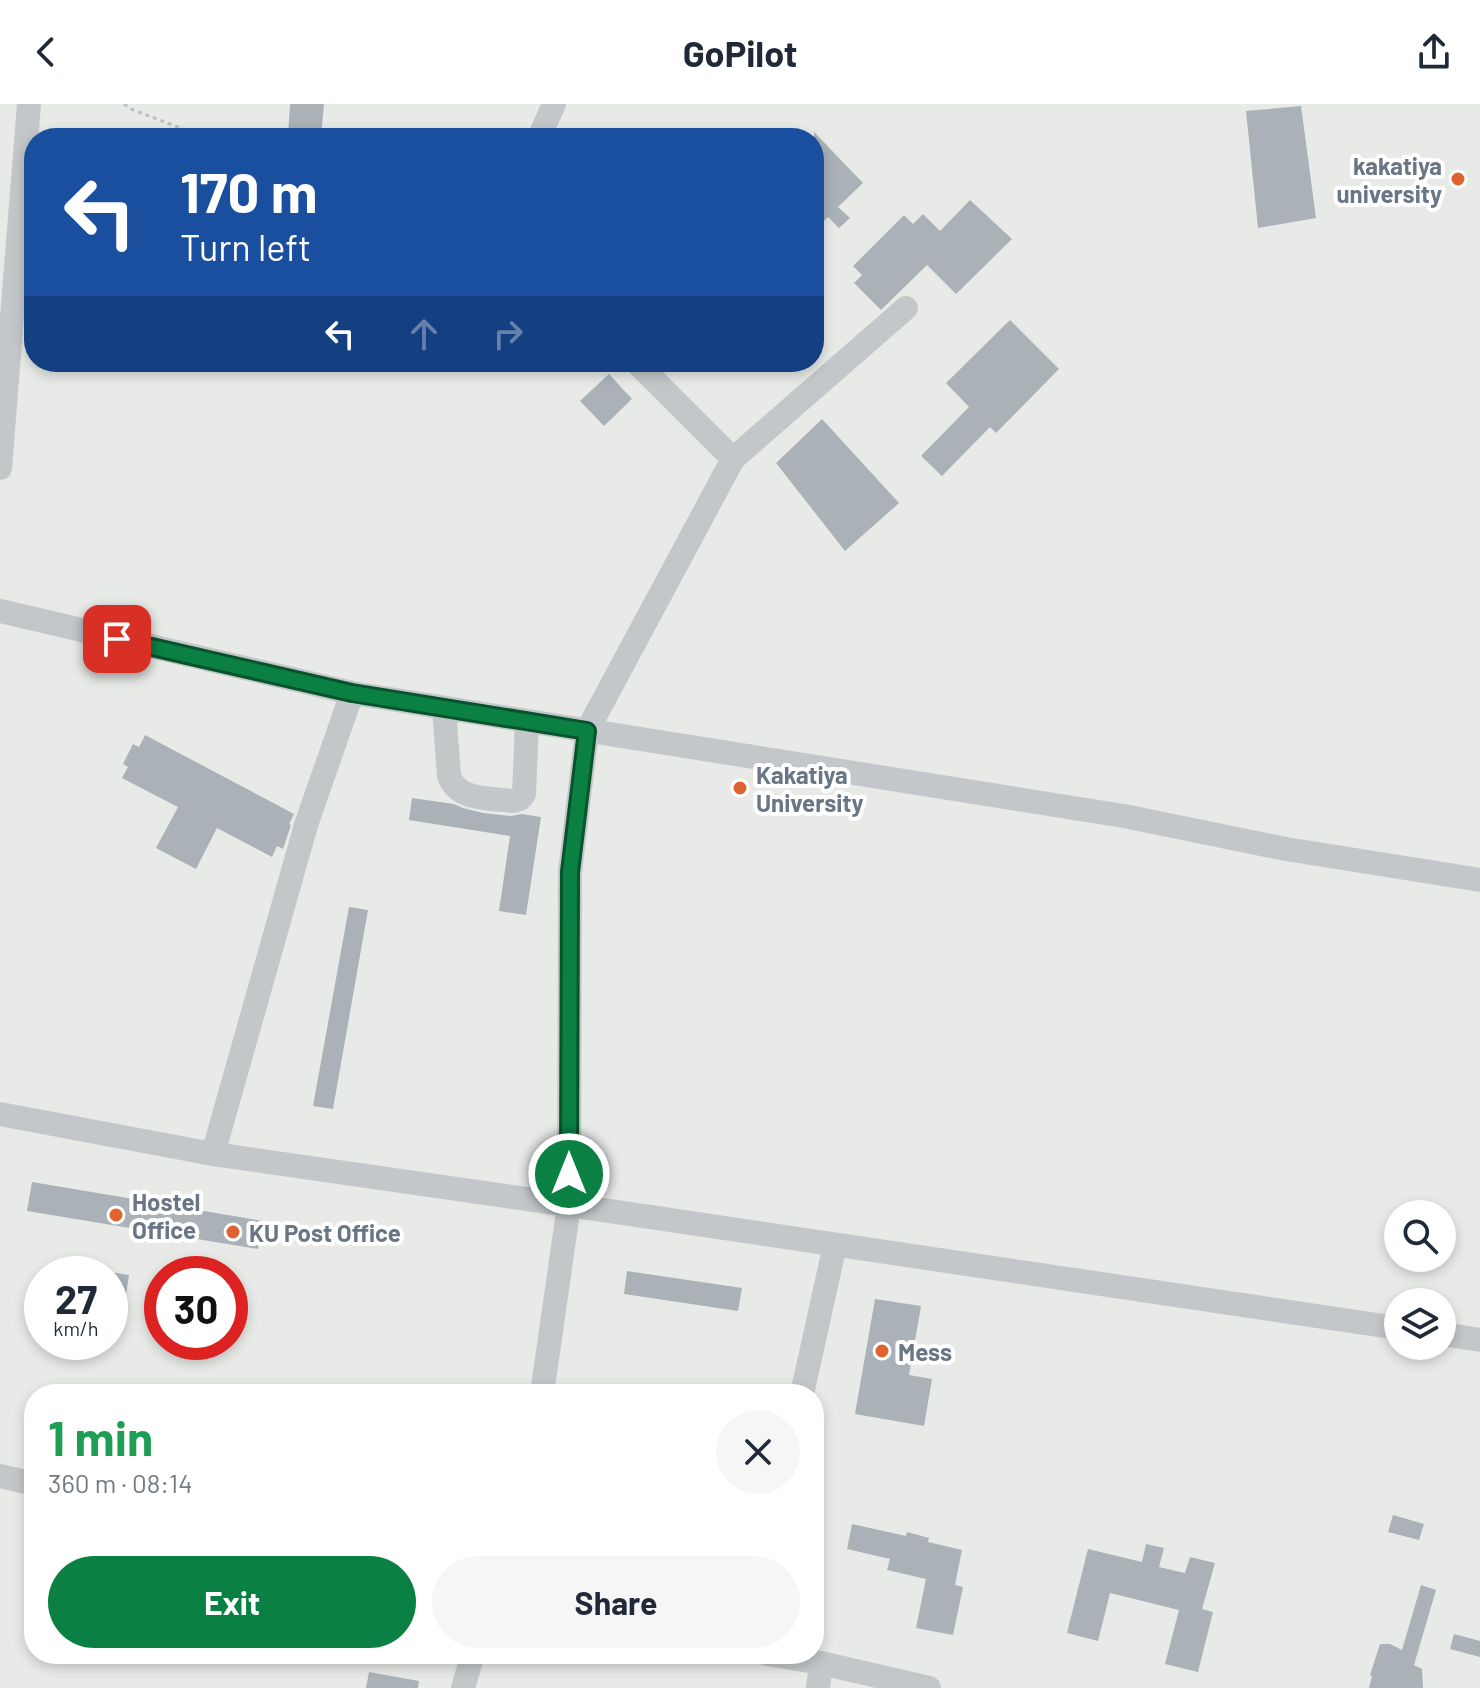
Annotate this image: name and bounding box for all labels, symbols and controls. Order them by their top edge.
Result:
icon: back [24,30,68,74]
icon: share [1412,30,1456,74]
text: GoPilot [683,31,797,74]
place label: kakatiya university [1336,151,1442,208]
text: 170 m [180,157,317,224]
icon: left [48,160,152,264]
marker: kakatiya university [1449,170,1467,188]
text: Turn left [180,225,311,268]
icon: left [318,312,362,356]
icon: ahead [402,312,446,356]
icon: right [486,312,530,356]
pin [83,605,151,673]
icon: arrive [95,617,139,661]
place label: Kakatiya University [756,760,864,817]
marker: Kakatiya University [731,779,749,797]
position arrow [527,1132,611,1216]
place label: Hostel Office [132,1187,200,1244]
map controls [1384,1200,1456,1360]
button: search [1384,1200,1456,1272]
marker: Hostel Office [107,1206,125,1224]
place label: KU Post Office [249,1218,401,1247]
marker: KU Post Office [224,1223,242,1241]
speed limit sign: 30 [144,1256,248,1360]
text: 27 [55,1274,97,1322]
button: layers [1384,1288,1456,1360]
text: km/h [53,1316,99,1340]
place label: Mess [898,1337,952,1366]
marker: Mess [873,1342,891,1360]
text: 1 min [48,1408,153,1466]
button: close [716,1410,800,1494]
text: 360 m · 08:14 [48,1467,193,1498]
button: Exit [48,1556,416,1648]
button: Share [432,1556,800,1648]

